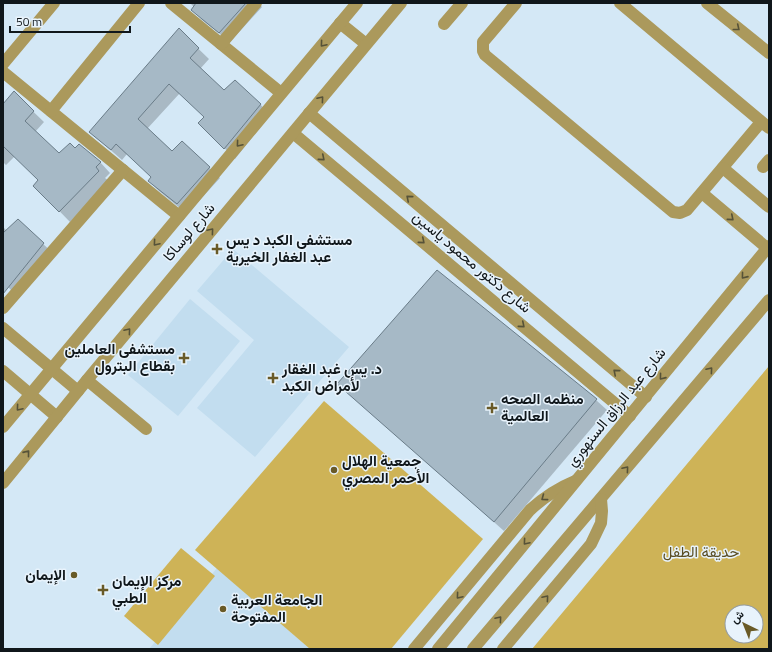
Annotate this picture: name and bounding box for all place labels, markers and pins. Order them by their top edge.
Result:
place label: مستشفى الكبد د يس عبد الغفار الخيرية [226,228,352,268]
marker: مستشفى الكبد د يس عبد الغفار الخيرية [211,243,223,255]
place label: مستشفى العاملين بقطاع البترول [65,337,175,377]
marker: مستشفى العاملين بقطاع البترول [178,352,190,364]
place label: د. يس غبد الغقار لأمراض الكبد [281,357,382,397]
marker: د. يس غبد الغقار لأمراض الكبد [267,372,279,384]
place label: منظمه الصحه العالمية [501,387,584,427]
marker: منظمه الصحه العالمية [486,402,498,414]
place label: جمعية الهلال الأحمر المصري [342,449,429,491]
marker: جمعية الهلال الأحمر المصري [329,465,339,475]
place label: الإيمان [25,563,66,586]
place label: مركز الإيمان الطبي [112,569,182,611]
marker: الإيمان [69,570,79,580]
marker: مركز الإيمان الطبي [97,584,109,596]
place label: الجامعة العربية المفتوحة [231,588,322,628]
marker: الجامعة العربية المفتوحة [218,604,228,614]

